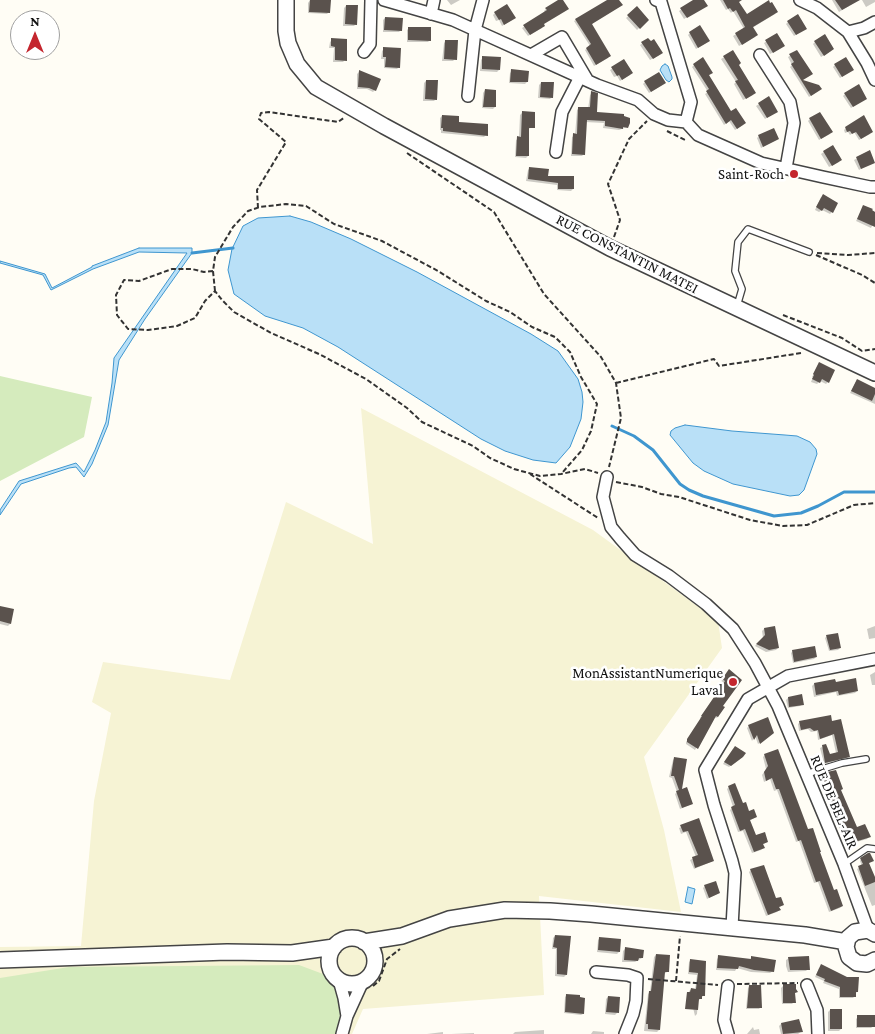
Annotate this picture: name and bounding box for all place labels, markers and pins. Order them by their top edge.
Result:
place label: Saint-Roch [718,165,784,183]
marker: Saint-Roch [788,168,800,180]
place label: MonAssistantNumerique Laval [572,664,723,699]
marker: MonAssistantNumerique Laval [727,676,739,688]

